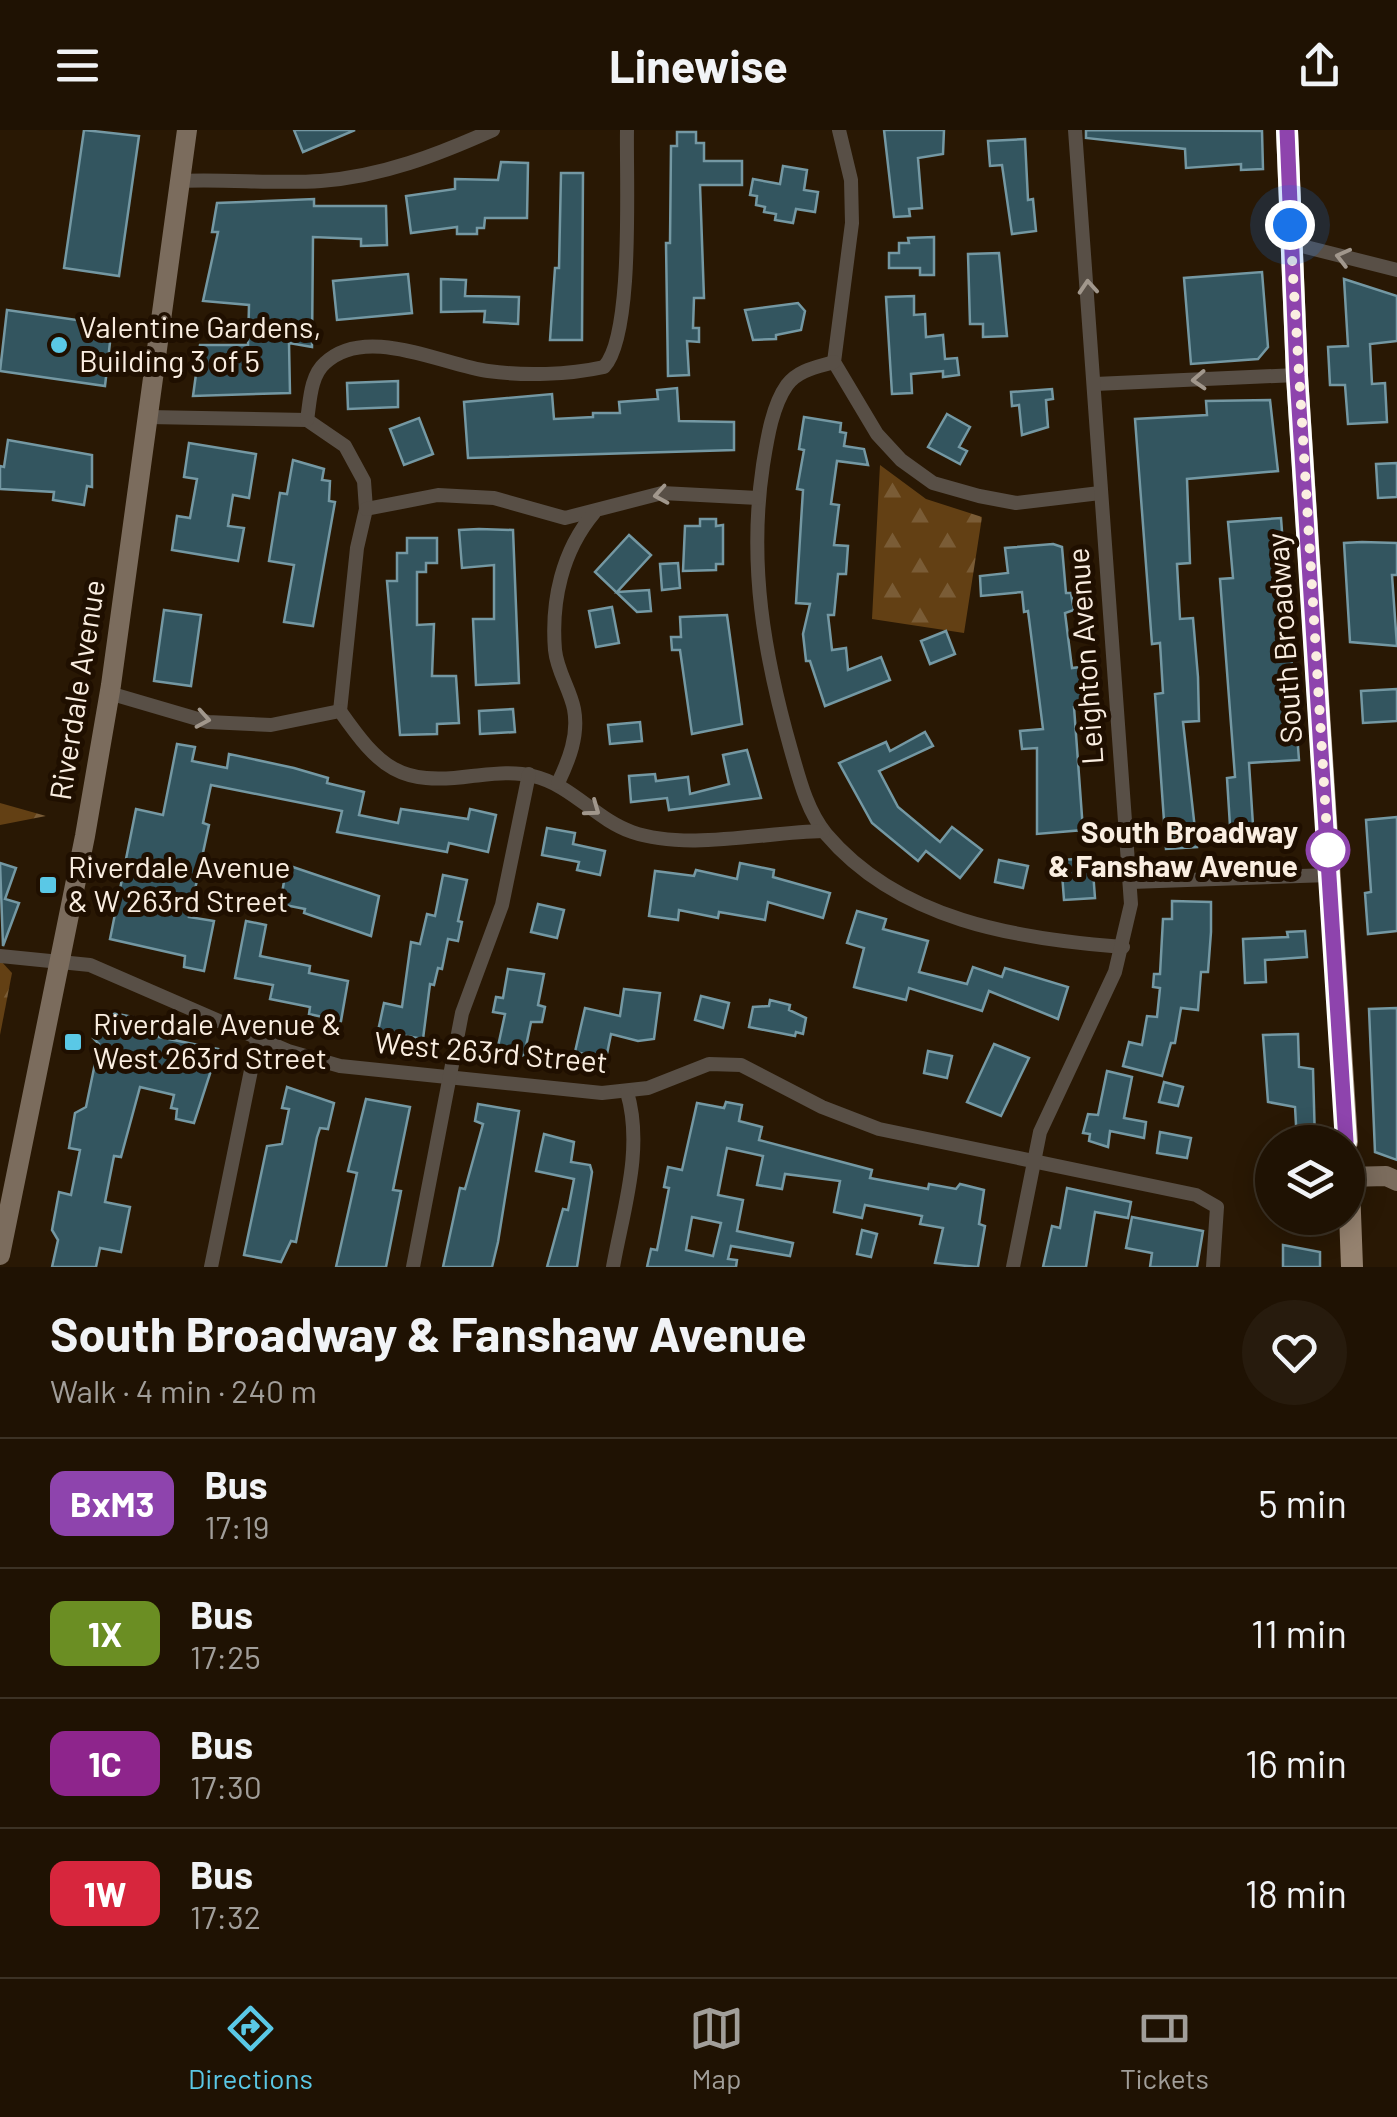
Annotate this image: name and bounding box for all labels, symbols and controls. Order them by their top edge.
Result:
icon: menu [50,38,105,93]
text: Linewise [609,38,788,92]
icon: share [1292,38,1347,93]
your location [1265,200,1315,250]
one-way arrow [1335,247,1353,268]
one-way arrow [1077,279,1099,295]
place label: Valentine Gardens, Building 3 of 5 [79,308,321,378]
marker: Valentine Gardens, Building 3 of 5 [48,334,70,356]
one-way arrow [1191,369,1207,390]
one-way arrow [653,484,669,505]
street label: South Broadway [1258,531,1308,745]
street label: Leighton Avenue [1058,547,1110,766]
street label: Riverdale Avenue [41,577,111,802]
one-way arrow [195,708,211,729]
one-way arrow [582,797,600,814]
place label: South Broadway & Fanshaw Avenue [1048,813,1298,883]
marker: South Broadway & Fanshaw Avenue [1307,829,1349,871]
place label: Riverdale Avenue & W 263rd Street [68,848,290,918]
marker: Riverdale Avenue & W 263rd Street [37,874,59,896]
place label: Riverdale Avenue & West 263rd Street [93,1005,341,1075]
street label: West 263rd Street [373,1023,609,1079]
marker: Riverdale Avenue & West 263rd Street [62,1031,84,1053]
map controls [1255,1125,1365,1235]
button: layers [1255,1125,1365,1235]
button: heart [1242,1300,1347,1405]
text: South Broadway & Fanshaw Avenue [50,1304,807,1362]
text: Walk · 4 min · 240 m [50,1371,317,1409]
text: Bus [204,1461,268,1507]
text: 5 min [1258,1480,1347,1526]
text: BxM3 [70,1482,154,1524]
text: 17:19 [204,1507,270,1545]
text: Bus [190,1591,253,1637]
text: 11 min [1251,1610,1347,1656]
text: 1X [88,1612,122,1654]
text: 17:25 [190,1637,261,1675]
text: Bus [190,1721,253,1767]
text: 16 min [1245,1740,1347,1786]
text: 1C [88,1742,122,1784]
text: 17:30 [190,1767,262,1805]
text: Bus [190,1851,253,1897]
text: 18 min [1245,1870,1347,1916]
text: 1W [83,1872,127,1914]
text: 17:32 [190,1897,261,1935]
tab: Directions [188,2001,313,2095]
tab: Map [689,2001,744,2095]
tab: Tickets [1120,2001,1209,2095]

